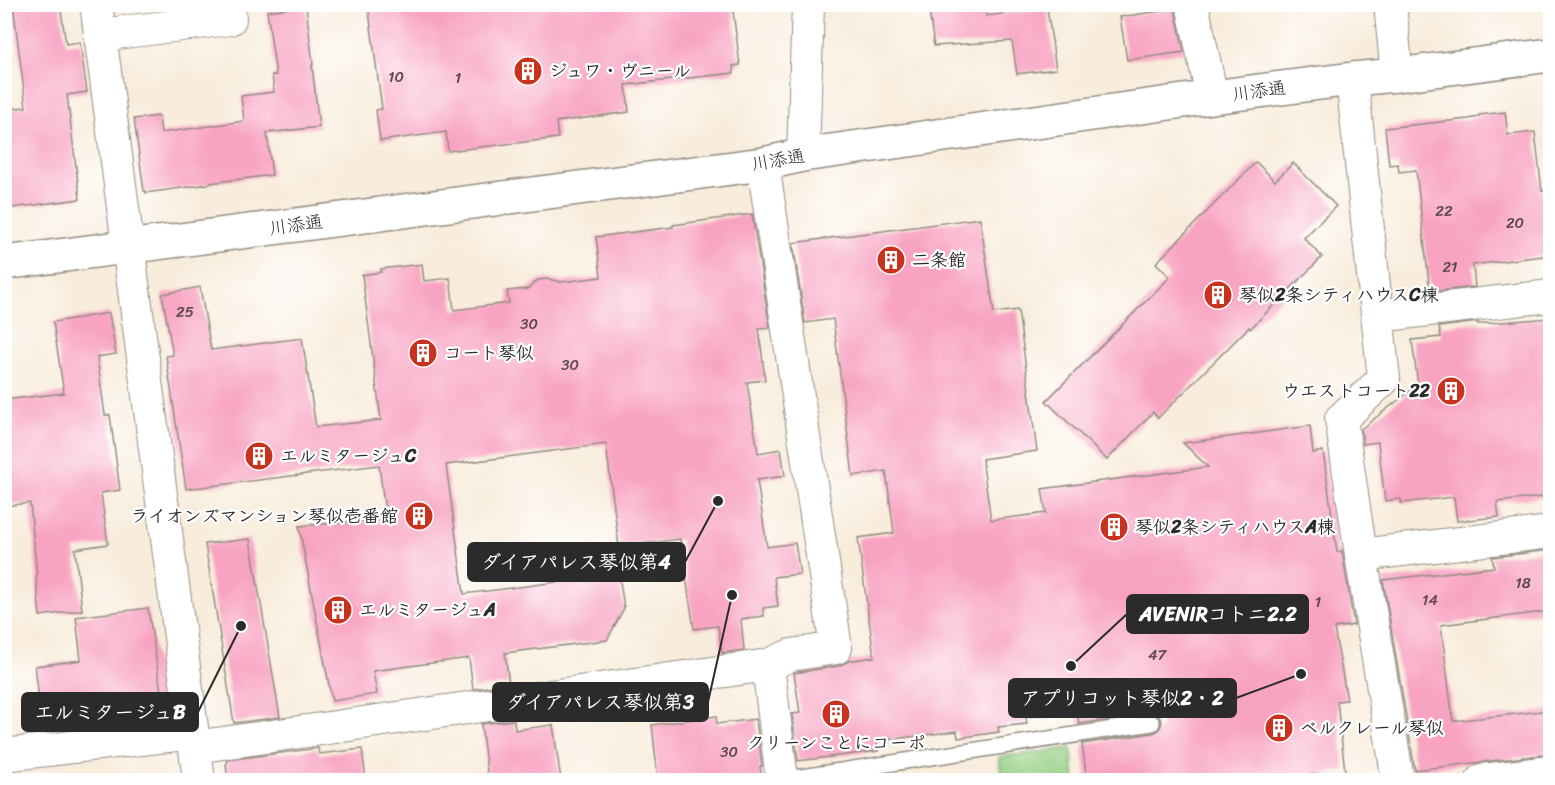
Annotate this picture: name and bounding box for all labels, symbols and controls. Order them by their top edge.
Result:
building icon: ジュワ・ヴニール [512,55,544,87]
place label: ジュワ・ヴニール [549,55,691,87]
house number: 10 [388,64,404,90]
house number: 1 [455,65,461,91]
street label: 川添通 [1230,71,1288,111]
street label: 川添通 [749,140,807,180]
house number: 22 [1435,198,1453,224]
street label: 川添通 [267,205,325,245]
house number: 20 [1506,210,1524,236]
building icon: 二条館 [875,244,907,276]
place label: 二条館 [912,244,966,276]
house number: 21 [1442,254,1458,280]
building icon: 琴似2条シティハウスC棟 [1202,279,1234,311]
place label: 琴似2条シティハウスC棟 [1239,279,1438,311]
house number: 25 [176,299,194,325]
house number: 30 [520,311,538,337]
building icon: コート琴似 [407,337,439,369]
place label: コート琴似 [444,337,534,369]
house number: 30 [561,352,579,378]
place label: ウエストコート22 [1282,375,1431,407]
building icon: ウエストコート22 [1435,375,1467,407]
building icon: エルミタージュC [243,440,275,472]
place label: エルミタージュC [280,440,417,472]
place label: ライオンズマンション琴似壱番館 [130,500,398,532]
building icon: ライオンズマンション琴似壱番館 [403,500,435,532]
building icon: 琴似2条シティハウスA棟 [1098,511,1130,543]
place label: 琴似2条シティハウスA棟 [1135,511,1335,543]
callout: ダイアパレス琴似第4 [468,543,685,581]
text: ダイアパレス琴似第4 [481,545,671,580]
house number: 18 [1515,570,1531,596]
house number: 14 [1422,587,1438,613]
house number: 1 [1315,589,1321,615]
building icon: エルミタージュA [322,594,354,626]
place label: エルミタージュA [359,594,496,626]
callout: AVENIRコトニ2.2 [1127,595,1308,633]
text: AVENIRコトニ2.2 [1138,597,1297,632]
house number: 47 [1148,642,1167,668]
callout: アプリコット琴似2・2 [1009,679,1236,717]
text: アプリコット琴似2・2 [1020,681,1224,716]
callout: ダイアパレス琴似第3 [493,683,708,721]
text: ダイアパレス琴似第3 [506,685,694,720]
callout: エルミタージュB [22,693,198,731]
text: エルミタージュB [34,695,186,730]
building icon: クリーンことにコーポ [820,698,852,730]
building icon: ベルクレール琴似 [1263,712,1295,744]
place label: ベルクレール琴似 [1300,712,1444,744]
place label: クリーンことにコーポ [747,727,925,759]
house number: 30 [720,739,738,765]

